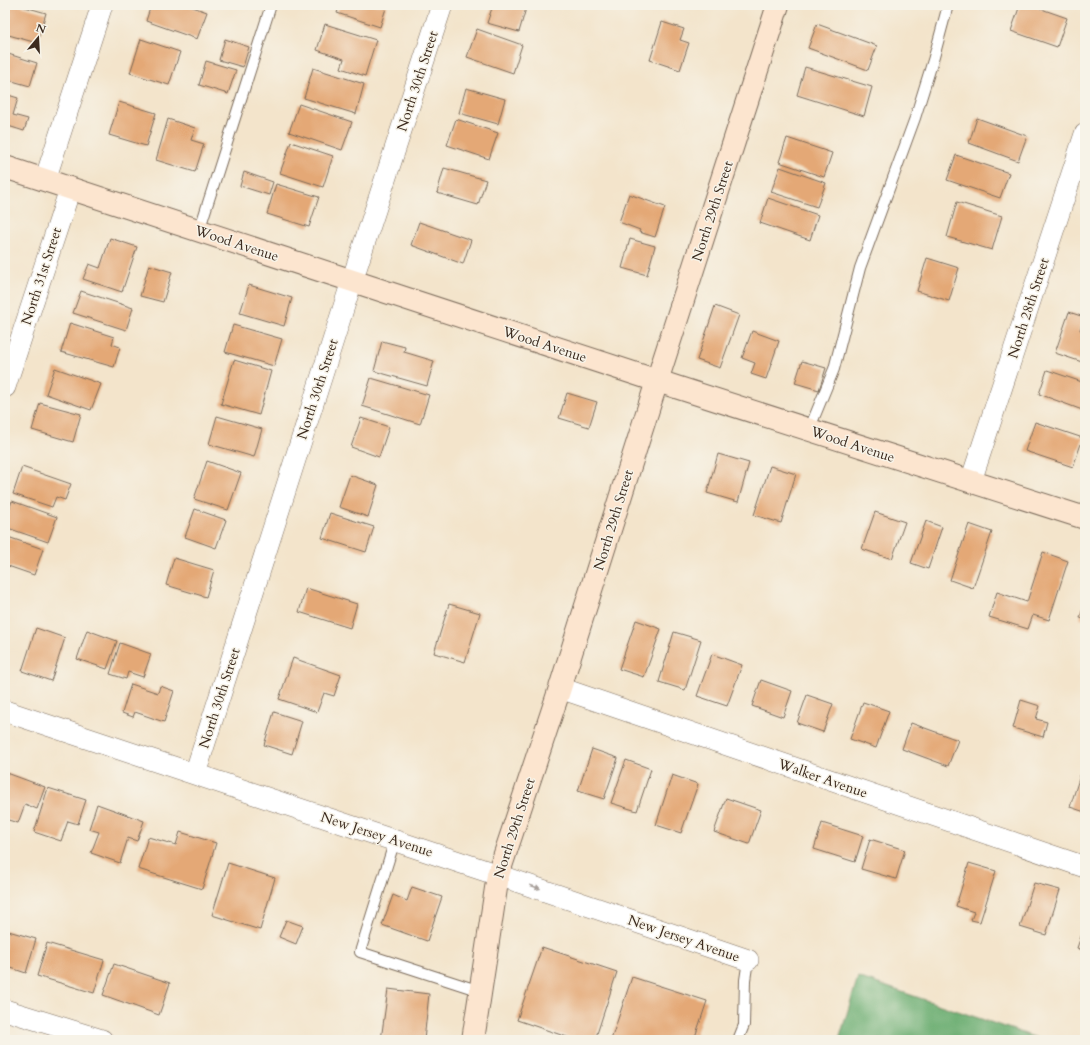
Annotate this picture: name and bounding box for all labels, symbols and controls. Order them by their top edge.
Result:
north arrow [18,18,58,58]
text: N [34,20,48,38]
street label: North 30th Street [392,28,443,134]
street label: North 29th Street [687,158,738,264]
street label: Wood Avenue [191,221,281,266]
street label: North 31st Street [17,224,66,327]
street label: North 28th Street [1003,255,1054,361]
street label: Wood Avenue [499,322,589,367]
street label: North 30th Street [292,336,343,442]
street label: Wood Avenue [807,422,897,467]
street label: North 29th Street [589,467,638,573]
street label: North 30th Street [194,645,245,751]
street label: Walker Avenue [775,754,870,803]
street label: North 29th Street [489,775,540,881]
street label: New Jersey Avenue [318,807,435,862]
one-way arrow [529,884,541,890]
street label: New Jersey Avenue [625,910,742,967]

